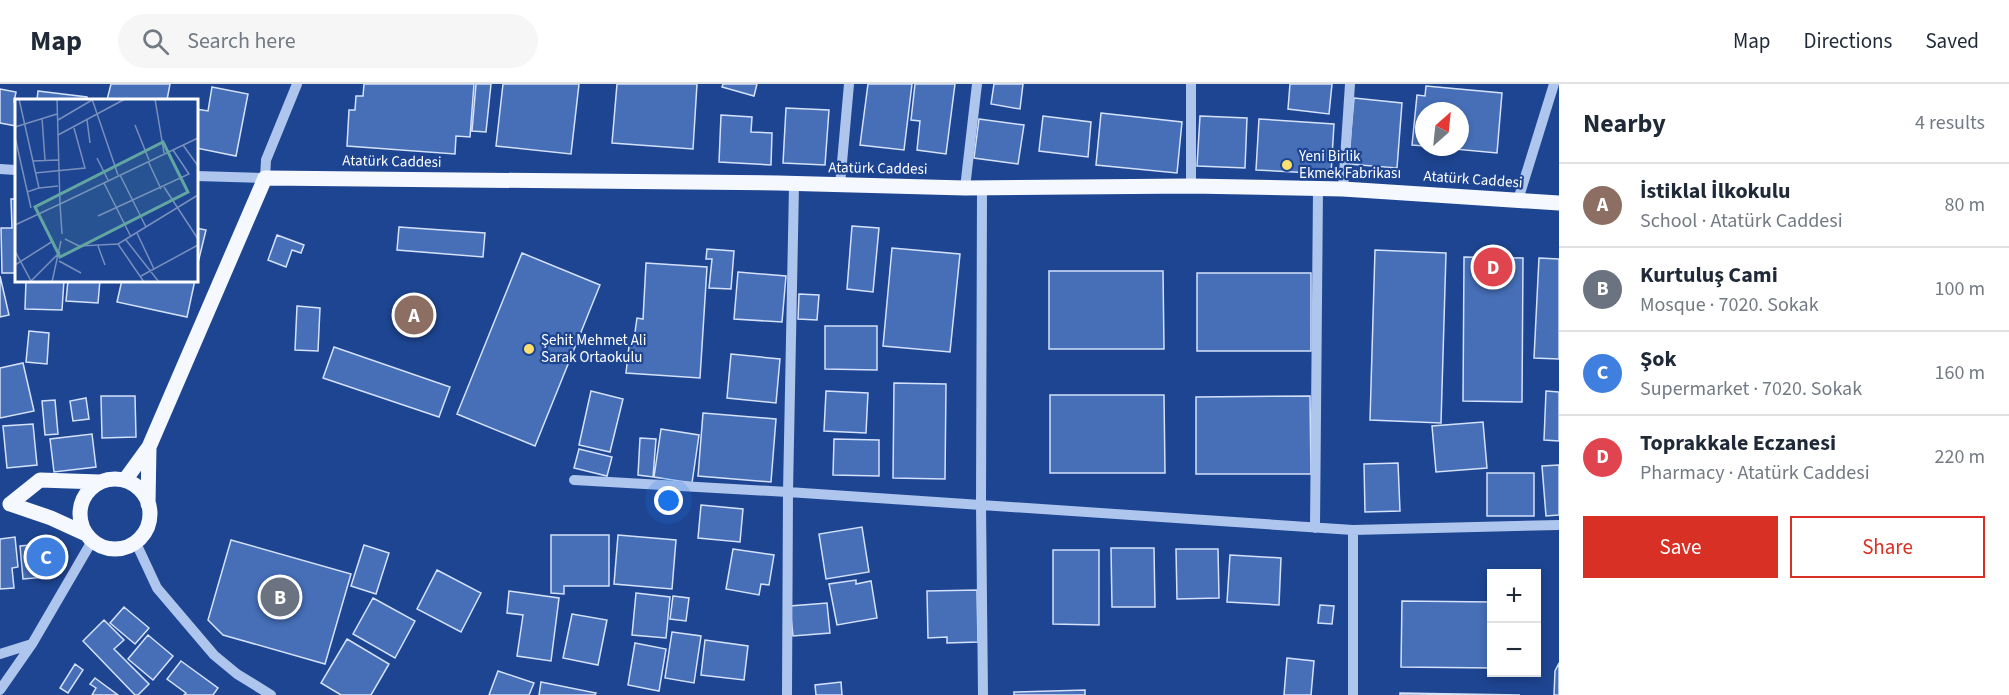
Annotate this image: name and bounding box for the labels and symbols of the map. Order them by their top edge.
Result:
inset map [15,99,198,282]
north arrow [1415,102,1469,156]
place label: Yeni Birlik Ekmek Fabrikası [1298,146,1401,184]
street label: Atatürk Caddesi [342,150,442,173]
street label: Atatürk Caddesi [828,157,928,180]
marker: Yeni Birlik Ekmek Fabrikası [1280,158,1294,172]
street label: Atatürk Caddesi [1423,166,1523,193]
pin: D [1474,244,1512,290]
pin: A [394,292,434,338]
place label: Şehit Mehmet Ali Sarak Ortaokulu [541,330,646,368]
marker: Şehit Mehmet Ali Sarak Ortaokulu [522,342,536,356]
your location [654,486,683,515]
pin: C [26,534,66,580]
pin: B [260,574,300,620]

